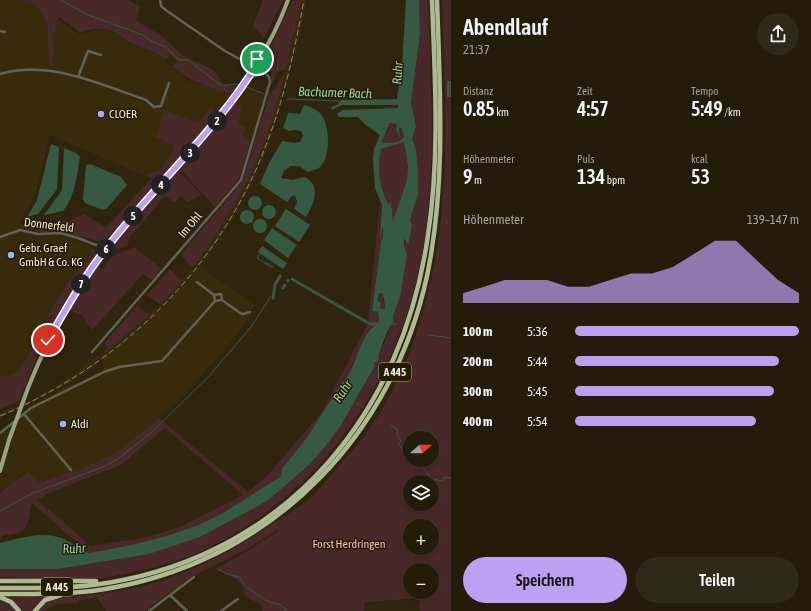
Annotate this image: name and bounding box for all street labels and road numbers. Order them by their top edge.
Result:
street label: Im Ohl [175,209,205,241]
street label: Donnerfeld [23,215,75,235]
road number: A 445 [379,363,411,381]
road number: A 445 [41,578,73,596]

